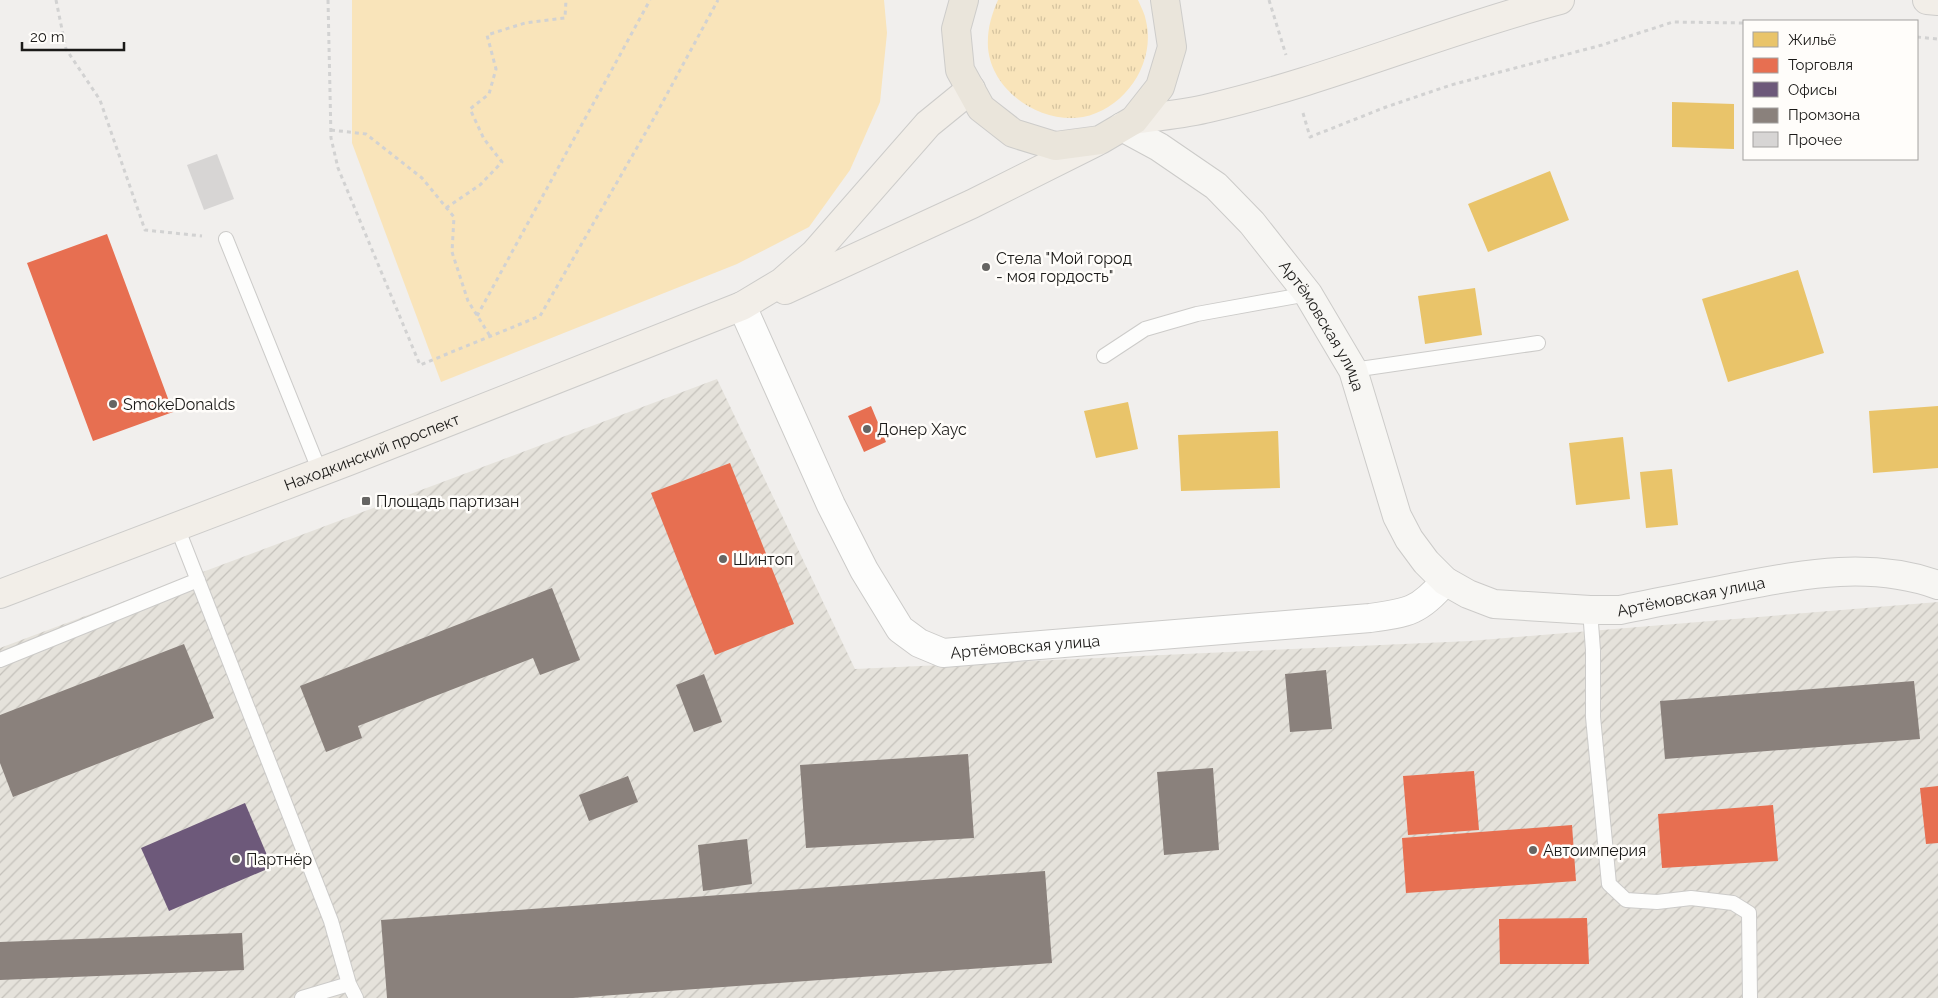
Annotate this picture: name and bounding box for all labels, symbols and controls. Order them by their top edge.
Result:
scale bar [22,20,125,52]
legend [1743,20,1918,160]
text: 20 m [30,28,65,46]
text: Жильё [1788,31,1837,49]
text: Торговля [1788,56,1853,74]
text: Офисы [1788,81,1837,99]
text: Промзона [1788,106,1860,124]
text: Прочее [1788,131,1842,149]
place label: Стела "Мой город - моя гордость" [996,249,1132,286]
street label: Артёмовская улица [1275,257,1368,394]
marker: Стела "Мой город - моя гордость" [980,261,992,273]
place label: SmokeDonalds [123,395,236,414]
marker: SmokeDonalds [107,398,119,410]
street label: Находкинский проспект [282,409,463,495]
place label: Донер Хаус [877,420,967,439]
marker: Донер Хаус [861,423,873,435]
place label: Площадь партизан [376,492,519,511]
marker: Площадь партизан [360,495,372,507]
place label: Шинтоп [733,550,793,569]
marker: Шинтоп [717,553,729,565]
street label: Артёмовская улица [1615,573,1766,620]
street label: Артёмовская улица [950,631,1101,662]
place label: Автоимперия [1543,841,1646,860]
marker: Автоимперия [1527,844,1539,856]
place label: Партнёр [246,850,312,869]
marker: Партнёр [230,853,242,865]

